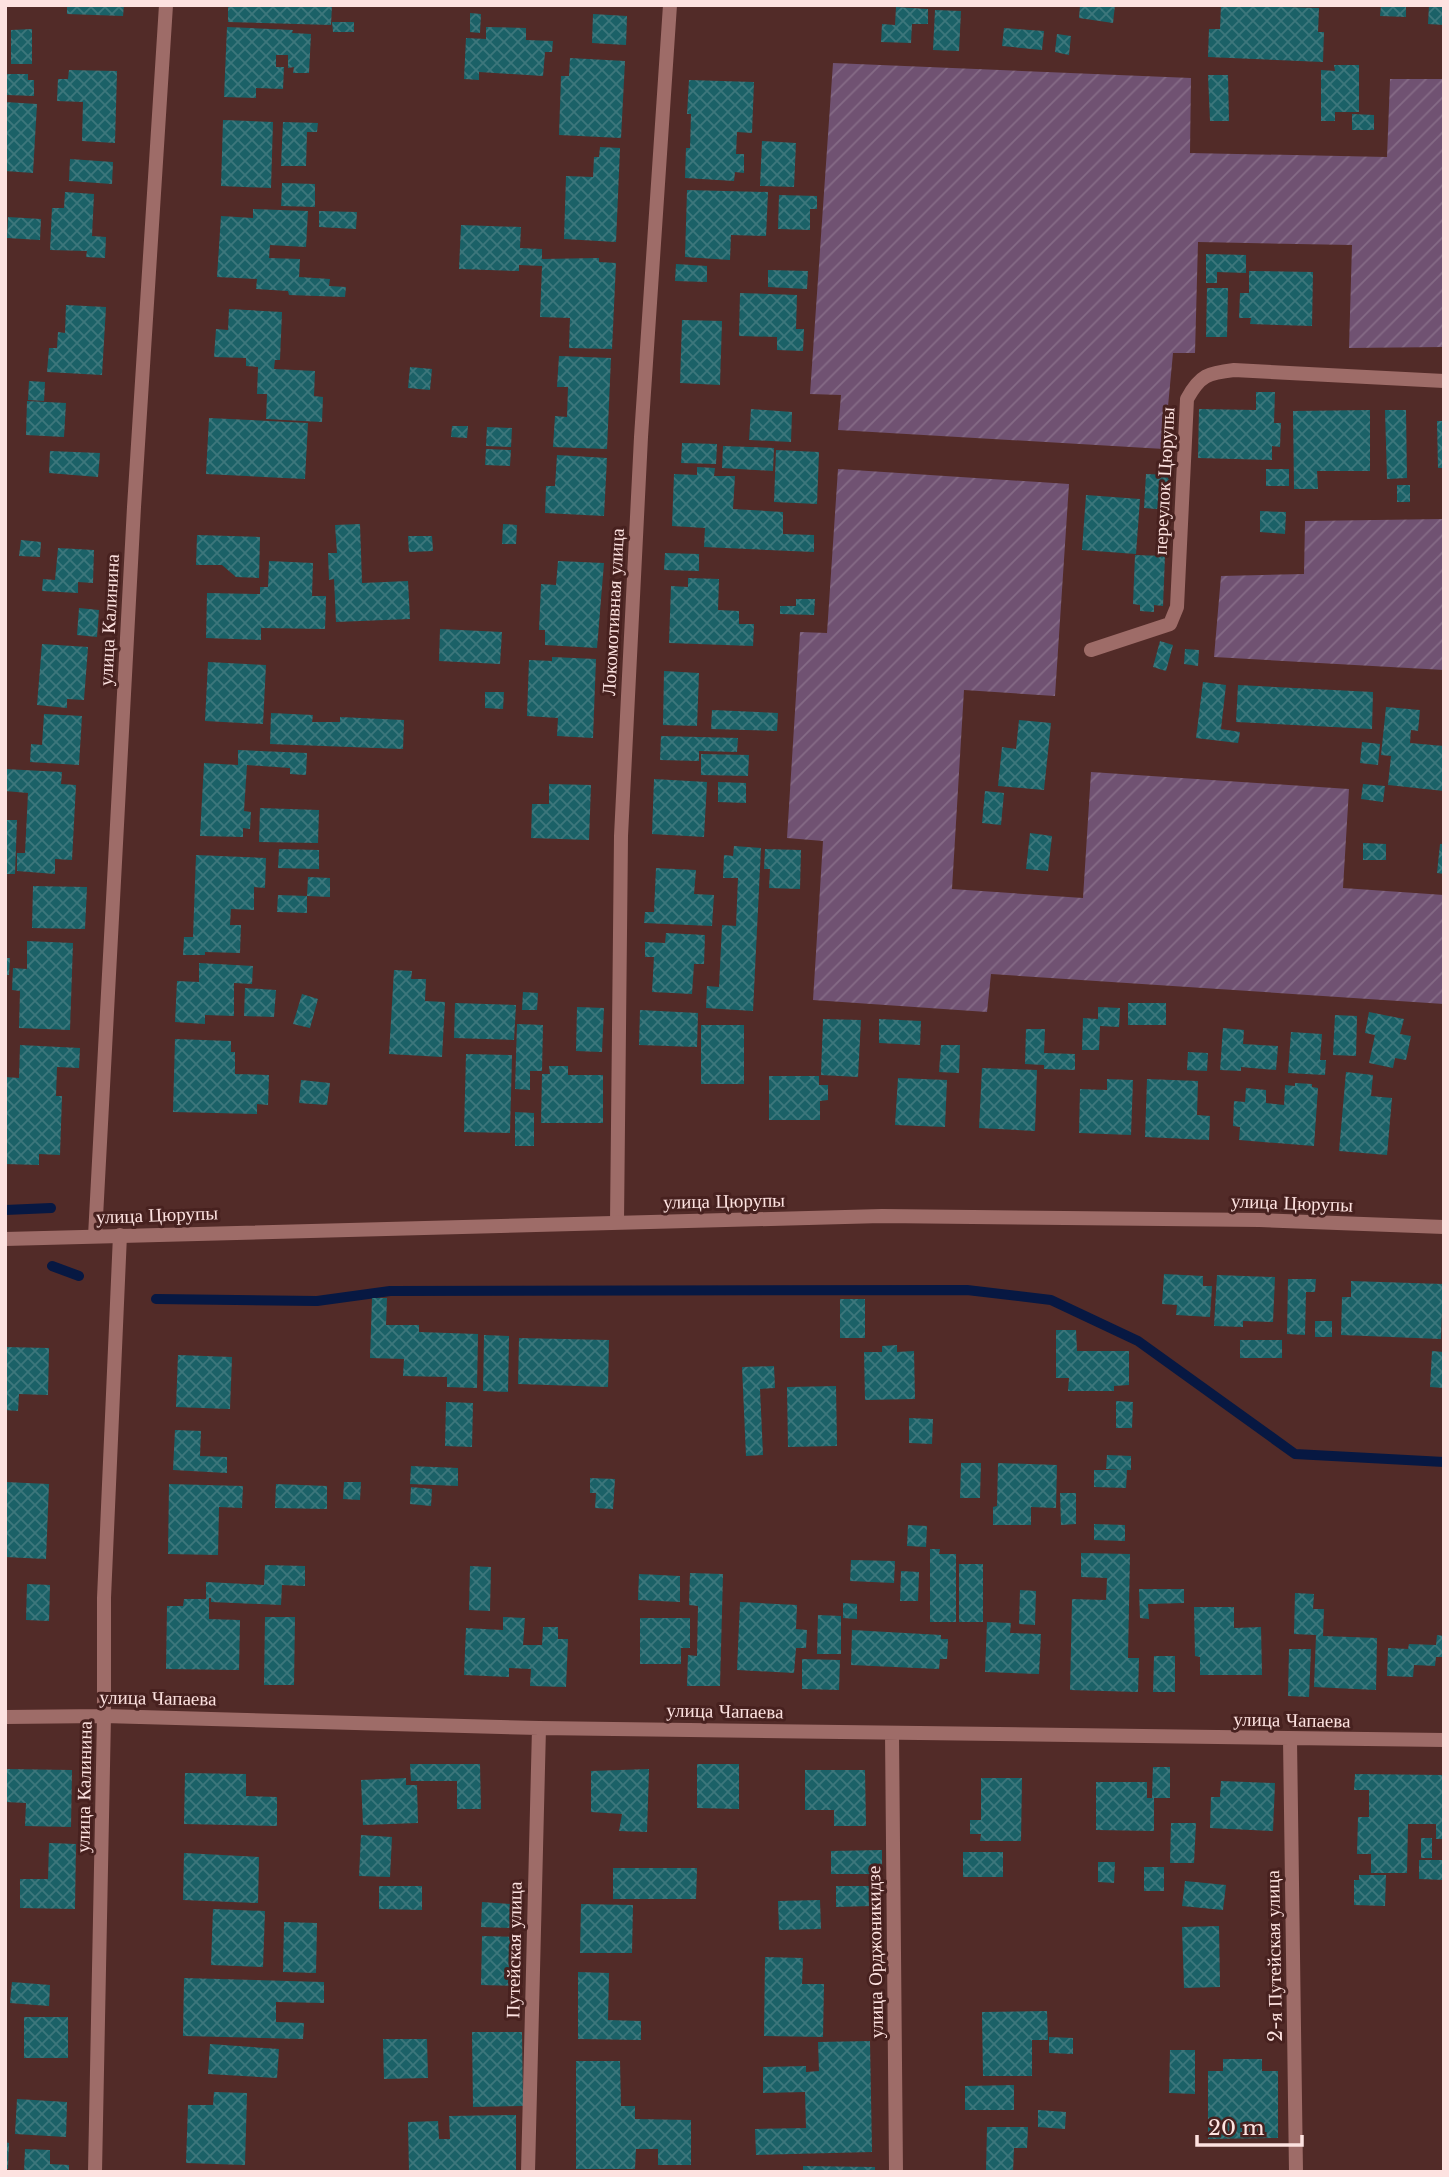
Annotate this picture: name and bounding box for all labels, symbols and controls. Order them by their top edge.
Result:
street label: переулок Цюрупы [1149,406,1179,556]
street label: Локомотивная улица [597,527,629,696]
street label: улица Калинина [94,553,124,687]
street label: улица Цюрупы [663,1188,785,1214]
street label: улица Цюрупы [1231,1189,1354,1217]
street label: улица Цюрупы [96,1201,219,1229]
street label: улица Чапаева [99,1685,217,1711]
street label: улица Чапаева [666,1698,784,1724]
street label: улица Чапаева [1233,1707,1351,1733]
street label: улица Калинина [71,1720,97,1853]
street label: улица Орджоникидзе [862,1865,888,2039]
street label: 2-я Путейская улица [1261,1869,1287,2042]
street label: Путейская улица [501,1881,527,2019]
scale bar [1197,2104,1302,2148]
text: 20 m [1208,2115,1265,2141]

